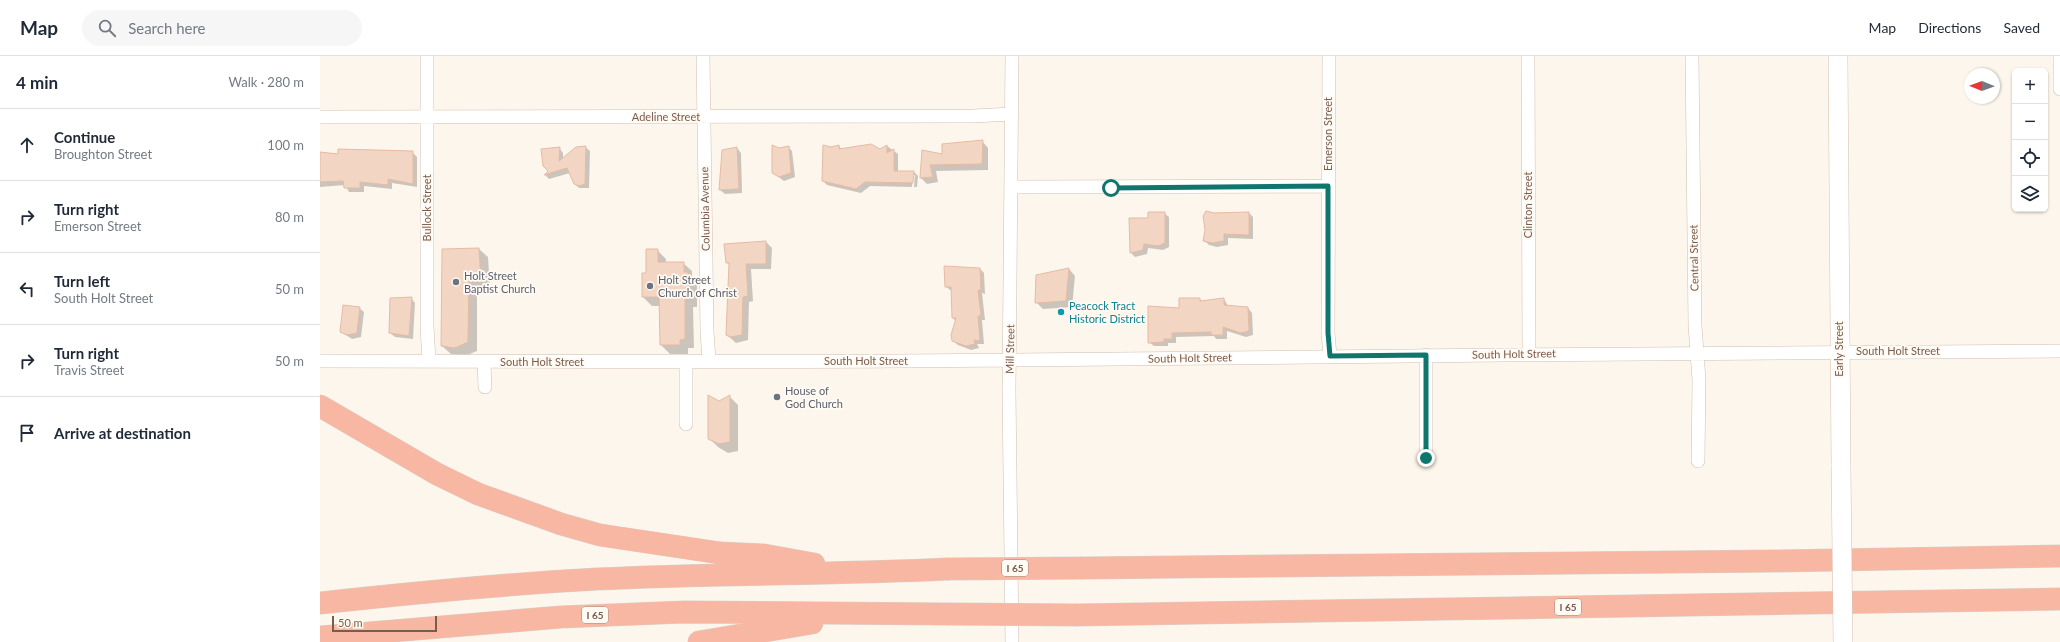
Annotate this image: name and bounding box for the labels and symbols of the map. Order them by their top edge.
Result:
north arrow [1964,68,2000,104]
street label: Emerson Street [1321,97,1334,171]
street label: Adeline Street [632,110,700,123]
street label: Columbia Avenue [697,167,712,251]
street label: Clinton Street [1521,172,1534,238]
street label: Bullock Street [420,174,433,242]
route start [1102,179,1120,197]
street label: Central Street [1686,224,1701,292]
place label: Holt Street Baptist Church [464,269,536,295]
place label: Holt Street Church of Christ [658,273,737,299]
marker: Holt Street Baptist Church [451,277,461,287]
marker: Holt Street Church of Christ [645,281,655,291]
place label: Peacock Tract Historic District [1069,299,1145,325]
marker: Peacock Tract Historic District [1056,307,1066,317]
street label: Early Street [1832,321,1845,377]
street label: Mill Street [1003,324,1016,374]
street label: South Holt Street [1856,344,1940,357]
street label: South Holt Street [1472,346,1556,361]
street label: South Holt Street [1148,350,1232,365]
street label: South Holt Street [824,354,908,367]
street label: South Holt Street [500,355,584,368]
place label: House of God Church [785,384,843,410]
marker: House of God Church [772,392,782,402]
route end [1417,449,1435,467]
road number: I 65 [1002,560,1028,576]
road number: I 65 [1555,599,1581,615]
road number: I 65 [582,607,608,623]
scale bar [332,614,437,633]

